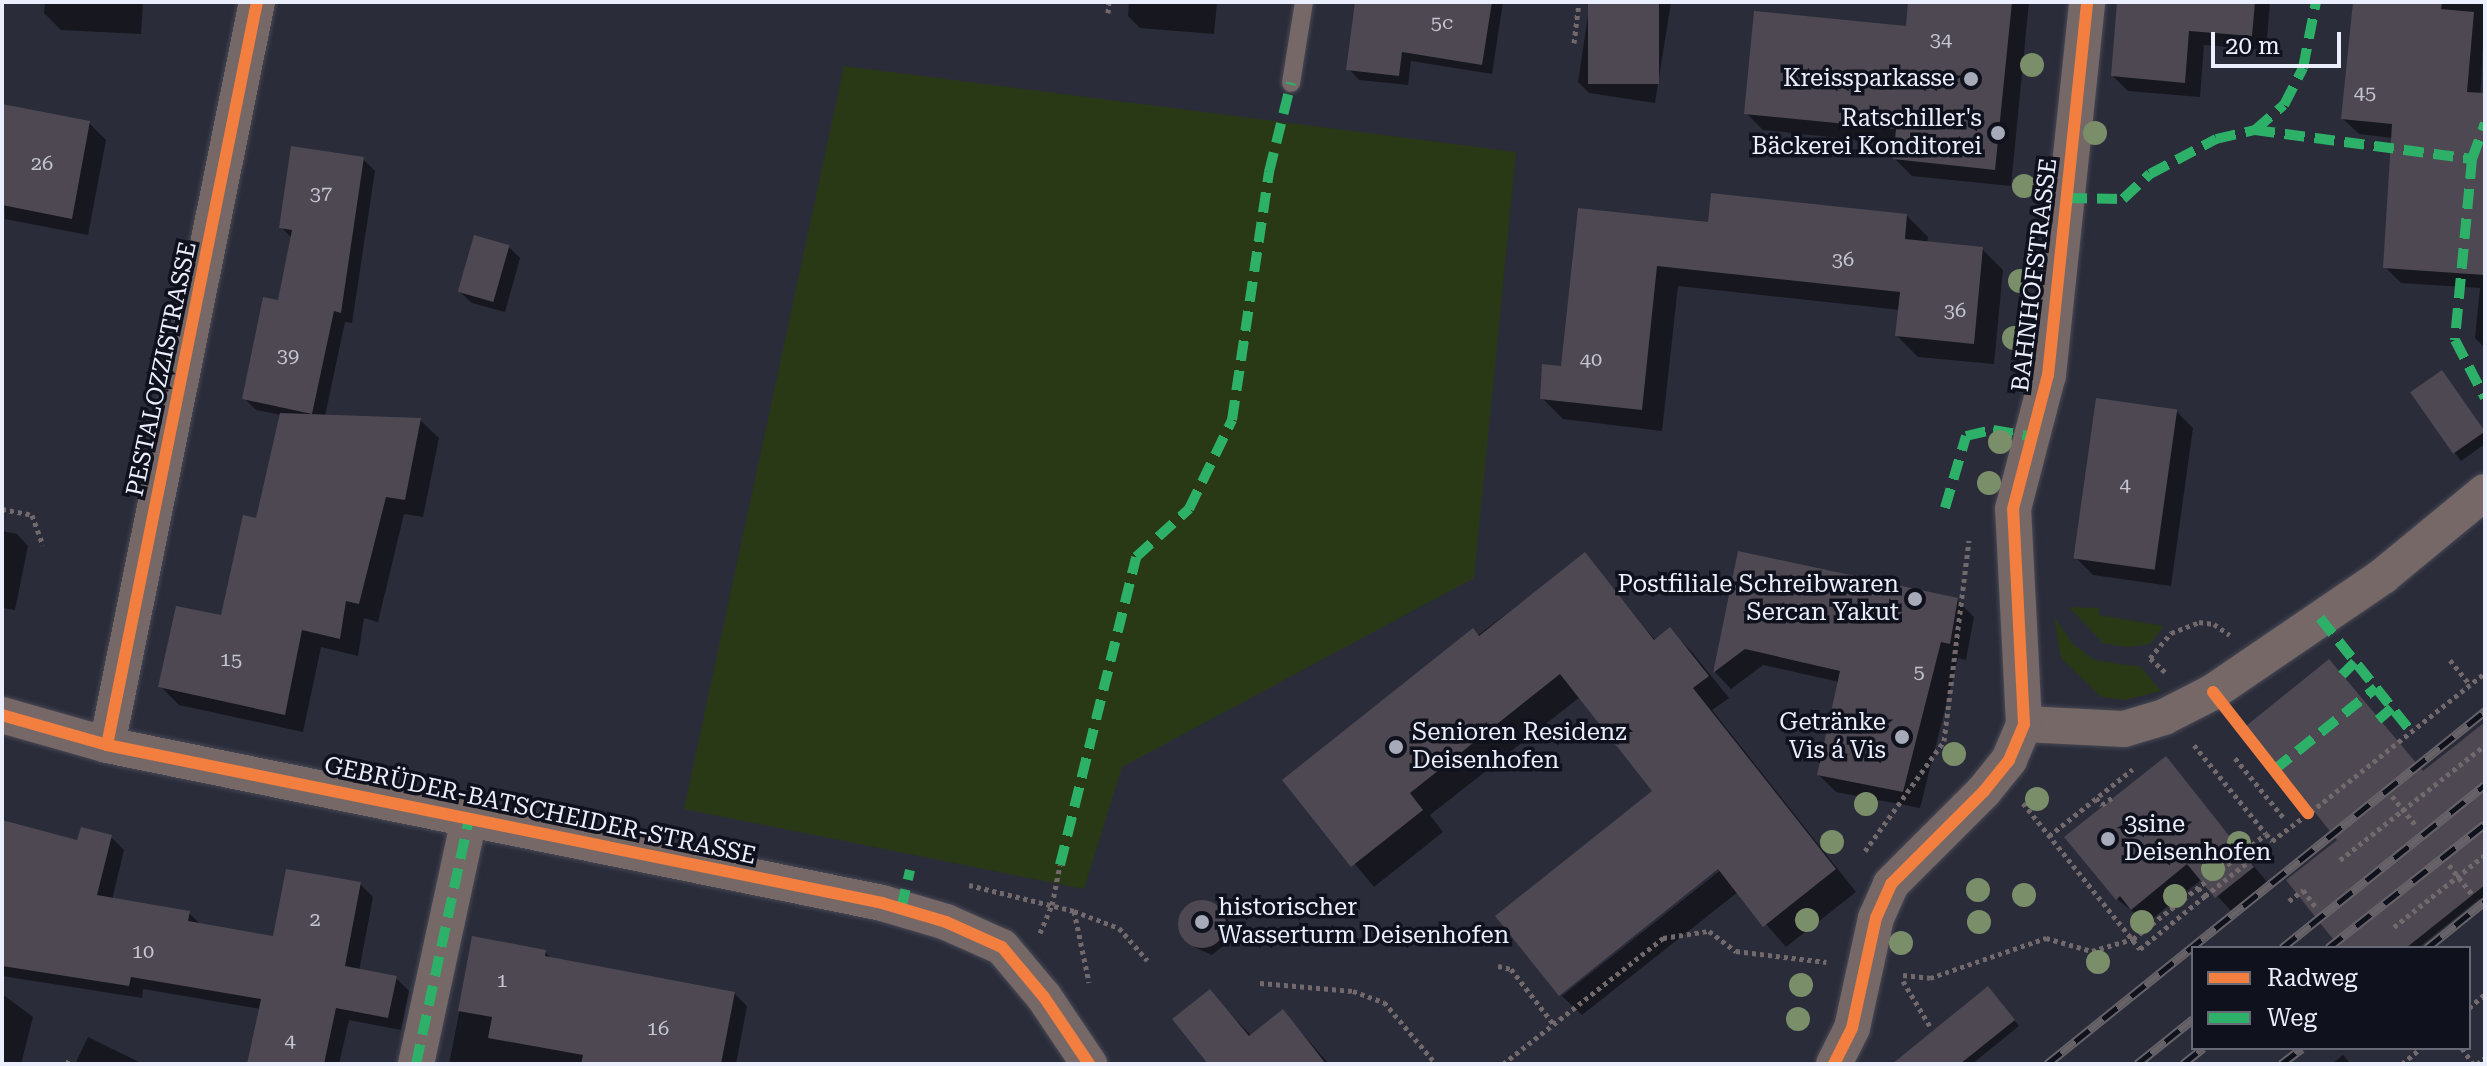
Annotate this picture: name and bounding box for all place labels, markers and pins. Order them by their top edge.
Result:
place label: Kreissparkasse [1783,65,1955,93]
marker: Kreissparkasse [1962,70,1980,88]
place label: Ratschiller's Bäckerei Konditorei [1752,105,1982,161]
marker: Ratschiller's Bäckerei Konditorei [1989,124,2007,142]
place label: Postfiliale Schreibwaren Sercan Yakut [1618,571,1899,627]
marker: Postfiliale Schreibwaren Sercan Yakut [1906,590,1924,608]
place label: Getränke Vis á Vis [1779,709,1886,765]
place label: Senioren Residenz Deisenhofen [1412,719,1627,775]
marker: Getränke Vis á Vis [1893,728,1911,746]
marker: Senioren Residenz Deisenhofen [1387,738,1405,756]
place label: 3sine Deisenhofen [2124,811,2271,867]
marker: 3sine Deisenhofen [2099,830,2117,848]
place label: historischer Wasserturm Deisenhofen [1218,894,1509,950]
marker: historischer Wasserturm Deisenhofen [1193,913,1211,931]

